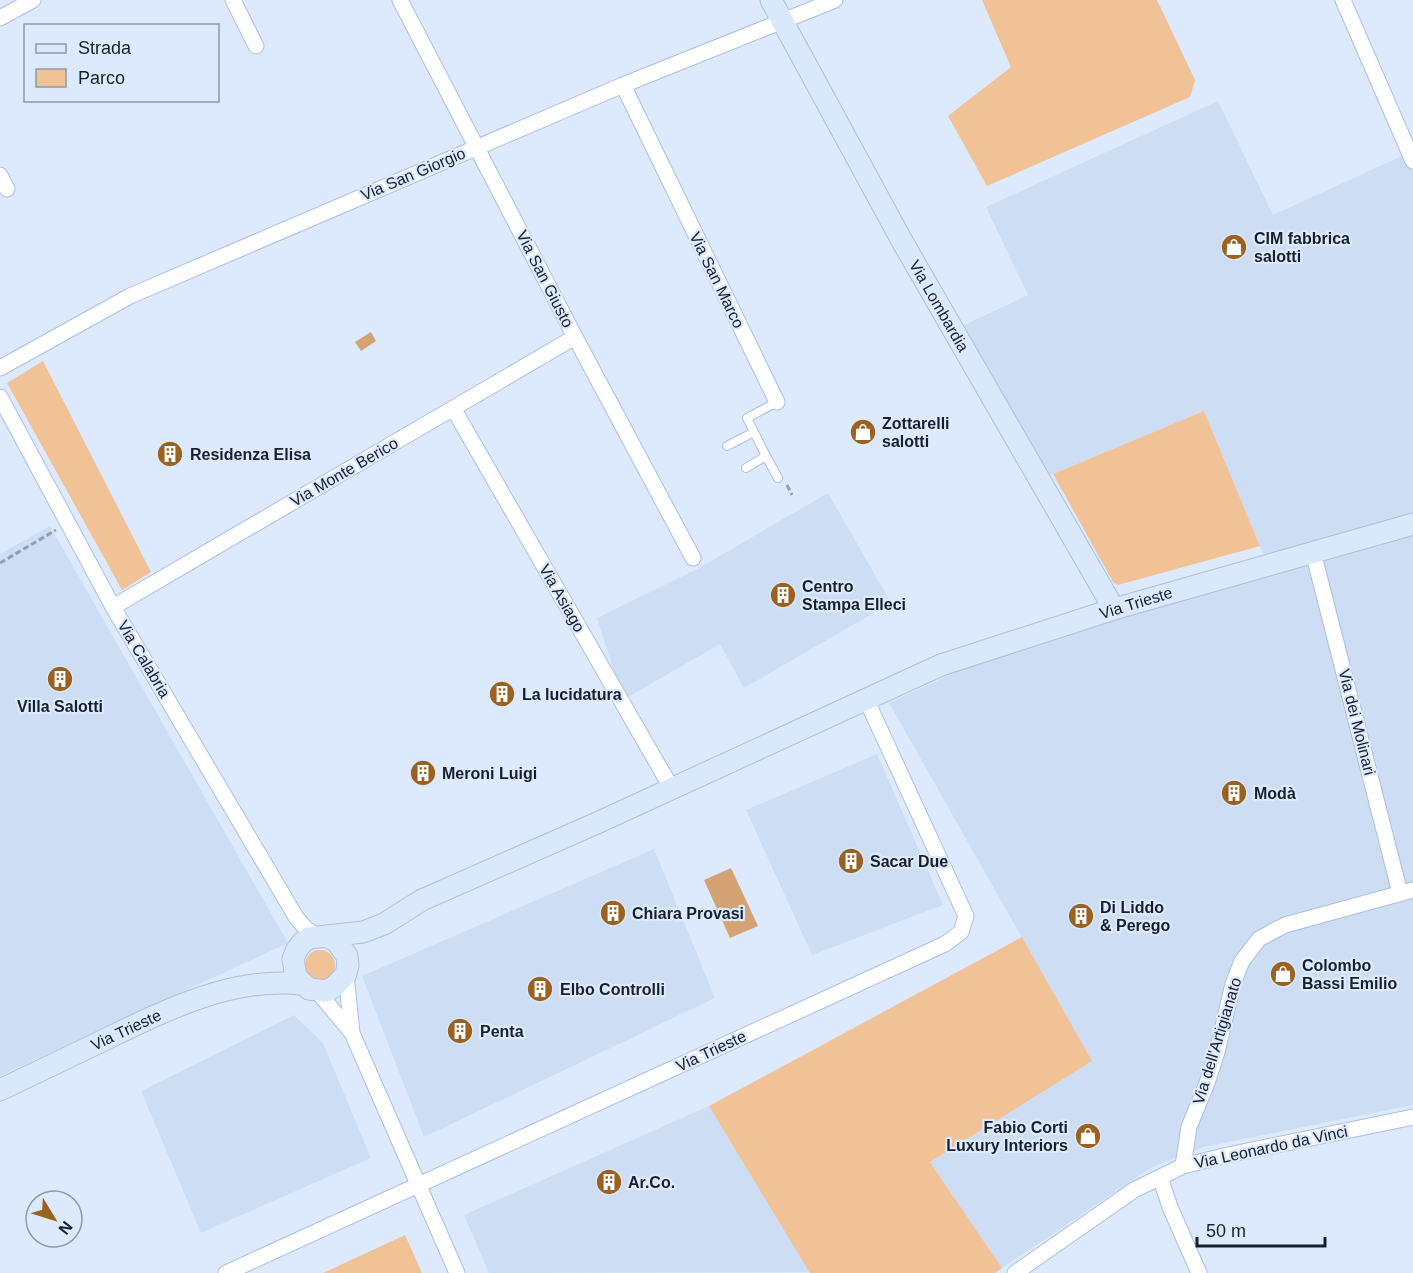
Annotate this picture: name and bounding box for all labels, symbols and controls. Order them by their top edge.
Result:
legend [24,24,219,102]
text: Strada [78,38,132,58]
text: Parco [78,68,125,88]
street label: Via San Giorgio [358,144,468,204]
street label: Via San Giusto [513,228,577,330]
street label: Via San Marco [686,229,748,331]
place label: CIM fabbrica salotti [1254,230,1350,265]
shop icon: CIM fabbrica salotti [1219,232,1249,262]
street label: Via Lombardia [906,257,972,355]
place label: Zottarelli salotti [882,415,950,450]
shop icon: Zottarelli salotti [848,417,878,447]
street label: Via Monte Berico [287,434,401,510]
building icon: Residenza Elisa [155,439,185,469]
place label: Residenza Elisa [190,446,311,463]
street label: Via Asiago [536,561,588,635]
place label: Centro Stampa Elleci [802,578,906,613]
building icon: Centro Stampa Elleci [768,580,798,610]
street label: Via Trieste [1098,584,1175,622]
street label: Via Calabria [114,617,174,701]
building icon: Villa Salotti [45,664,75,694]
street label: Via dei Molinari [1336,667,1378,777]
building icon: La lucidatura [487,679,517,709]
place label: La lucidatura [522,686,622,703]
place label: Villa Salotti [17,698,103,715]
building icon: Meroni Luigi [408,758,438,788]
place label: Meroni Luigi [442,765,537,782]
building icon: Modà [1219,778,1249,808]
place label: Modà [1254,785,1296,802]
building icon: Sacar Due [836,846,866,876]
place label: Sacar Due [870,853,948,870]
building icon: Chiara Provasi [598,898,628,928]
place label: Di Liddo & Perego [1100,899,1170,934]
building icon: Di Liddo & Perego [1066,901,1096,931]
place label: Chiara Provasi [632,905,744,922]
place label: Colombo Bassi Emilio [1302,957,1397,992]
shop icon: Colombo Bassi Emilio [1268,959,1298,989]
building icon: Elbo Controlli [525,974,555,1004]
street label: Via dell'Artigianato [1190,975,1244,1106]
place label: Elbo Controlli [560,981,665,998]
street label: Via Trieste [88,1006,164,1054]
building icon: Penta [445,1016,475,1046]
place label: Penta [480,1023,524,1040]
street label: Via Trieste [673,1027,749,1075]
place label: Fabio Corti Luxury Interiors [946,1119,1068,1154]
shop icon: Fabio Corti Luxury Interiors [1073,1121,1103,1151]
street label: Via Leonardo da Vinci [1193,1122,1349,1172]
building icon: Ar.Co. [594,1167,624,1197]
place label: Ar.Co. [628,1174,675,1191]
north arrow [24,1189,84,1249]
scale bar [1197,1210,1324,1248]
text: N [55,1218,76,1238]
text: 50 m [1206,1221,1246,1241]

